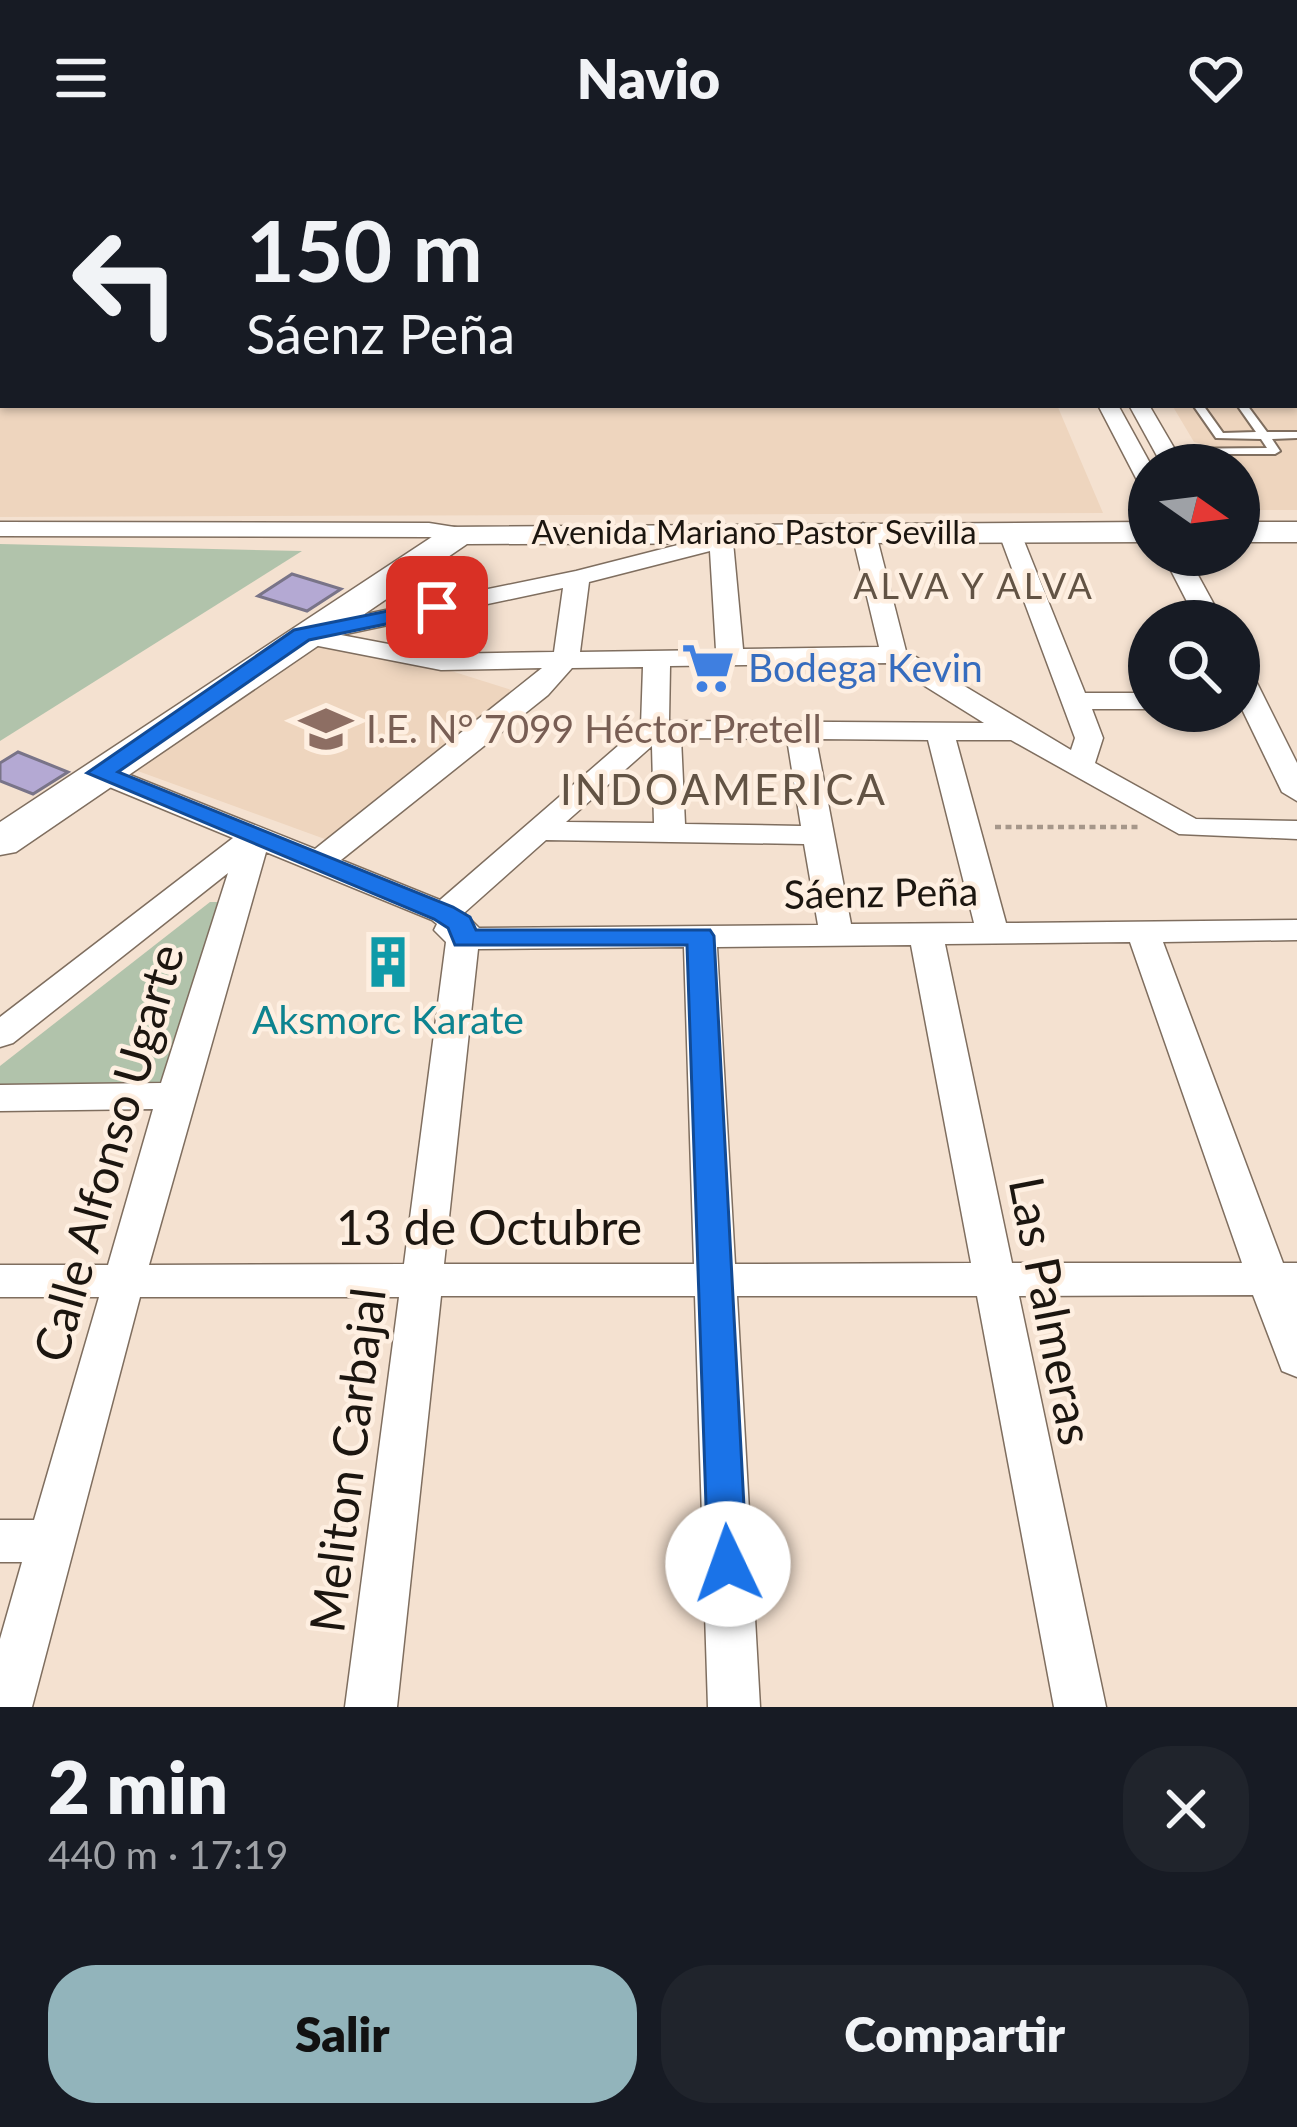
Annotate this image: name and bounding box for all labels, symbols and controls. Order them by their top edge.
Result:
icon: menu [48,45,114,111]
icon: heart [1183,45,1249,111]
text: Navio [577,46,720,111]
text: 150 m [246,199,483,300]
icon: left [48,204,204,360]
text: Sáenz Peña [246,301,515,366]
north arrow [1128,444,1260,576]
map controls [1128,444,1260,732]
street label: Avenida Mariano Pastor Sevilla [531,511,977,551]
pin [386,556,488,658]
district label: ALVA Y ALVA [853,563,1095,607]
icon: arrive [404,574,470,640]
button: search [1128,600,1260,732]
supermarket icon: Bodega Kevin [679,639,737,697]
place label: Bodega Kevin [748,644,983,690]
school or university icon: I.E. N° 7099 Héctor Pretell [297,700,355,758]
place label: I.E. N° 7099 Héctor Pretell [366,705,822,751]
district label: INDOAMERICA [560,764,888,814]
street label: Sáenz Peña [783,867,979,917]
building icon: Aksmorc Karate [359,933,417,991]
street label: Calle Alfonso Ugarte [21,937,194,1368]
place label: Aksmorc Karate [252,996,524,1042]
street label: Las Palmeras [999,1172,1106,1449]
street label: 13 de Octubre [336,1198,642,1255]
street label: Meliton Carbajal [297,1285,396,1635]
position arrow [665,1501,791,1627]
text: 2 min [48,1743,228,1829]
button: close [1123,1746,1249,1872]
text: 440 m · 17:19 [48,1831,288,1877]
button: Salir [48,1965,637,2103]
button: Compartir [661,1965,1249,2103]

